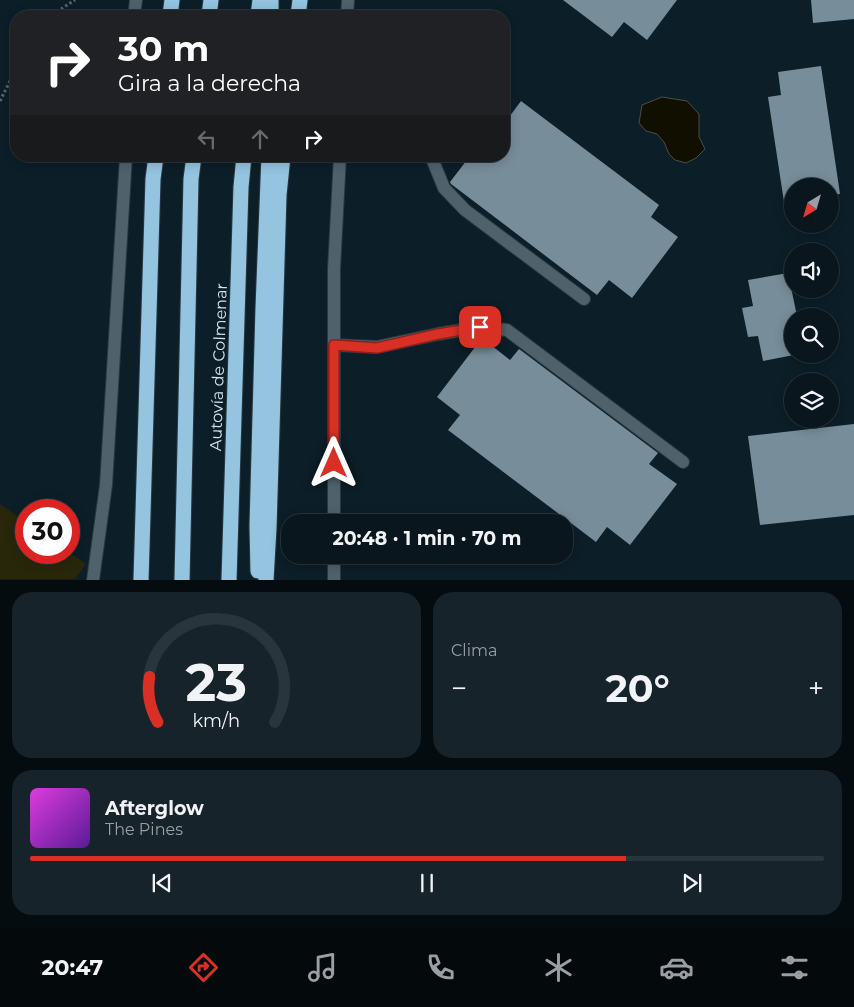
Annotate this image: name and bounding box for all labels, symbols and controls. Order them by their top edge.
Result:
text: 30 m [118,27,209,70]
icon: right [35,30,100,95]
text: Gira a la derecha [118,70,301,97]
icon: left [193,125,221,153]
icon: ahead [246,125,274,153]
icon: right [299,125,327,153]
north arrow [784,178,839,232]
map controls [784,178,839,428]
button: sound [784,243,839,298]
street label: Autovía de Colmenar [206,283,231,451]
pin [459,306,501,348]
button: search [784,308,839,363]
icon: arrive [466,313,494,341]
button: layers [784,373,839,428]
position arrow [307,436,359,488]
speed limit sign: 30 [15,499,80,564]
text: 20:48 · 1 min · 70 m [332,527,522,550]
text: Clima [451,641,497,660]
text: 23 [186,651,247,714]
text: 20° [605,665,670,712]
text: − [451,671,467,705]
text: + [808,671,824,705]
text: km/h [193,710,240,731]
text: Afterglow [105,797,204,820]
text: The Pines [105,820,183,839]
icon: previous [148,869,176,897]
icon: pause [413,869,441,897]
icon: next [678,869,706,897]
icon: directions [186,950,221,985]
icon: music [305,950,340,985]
icon: phone [423,950,458,985]
icon: climate [541,950,576,985]
icon: car [659,950,694,985]
icon: filters [777,950,812,985]
text: 20:47 [42,954,103,981]

